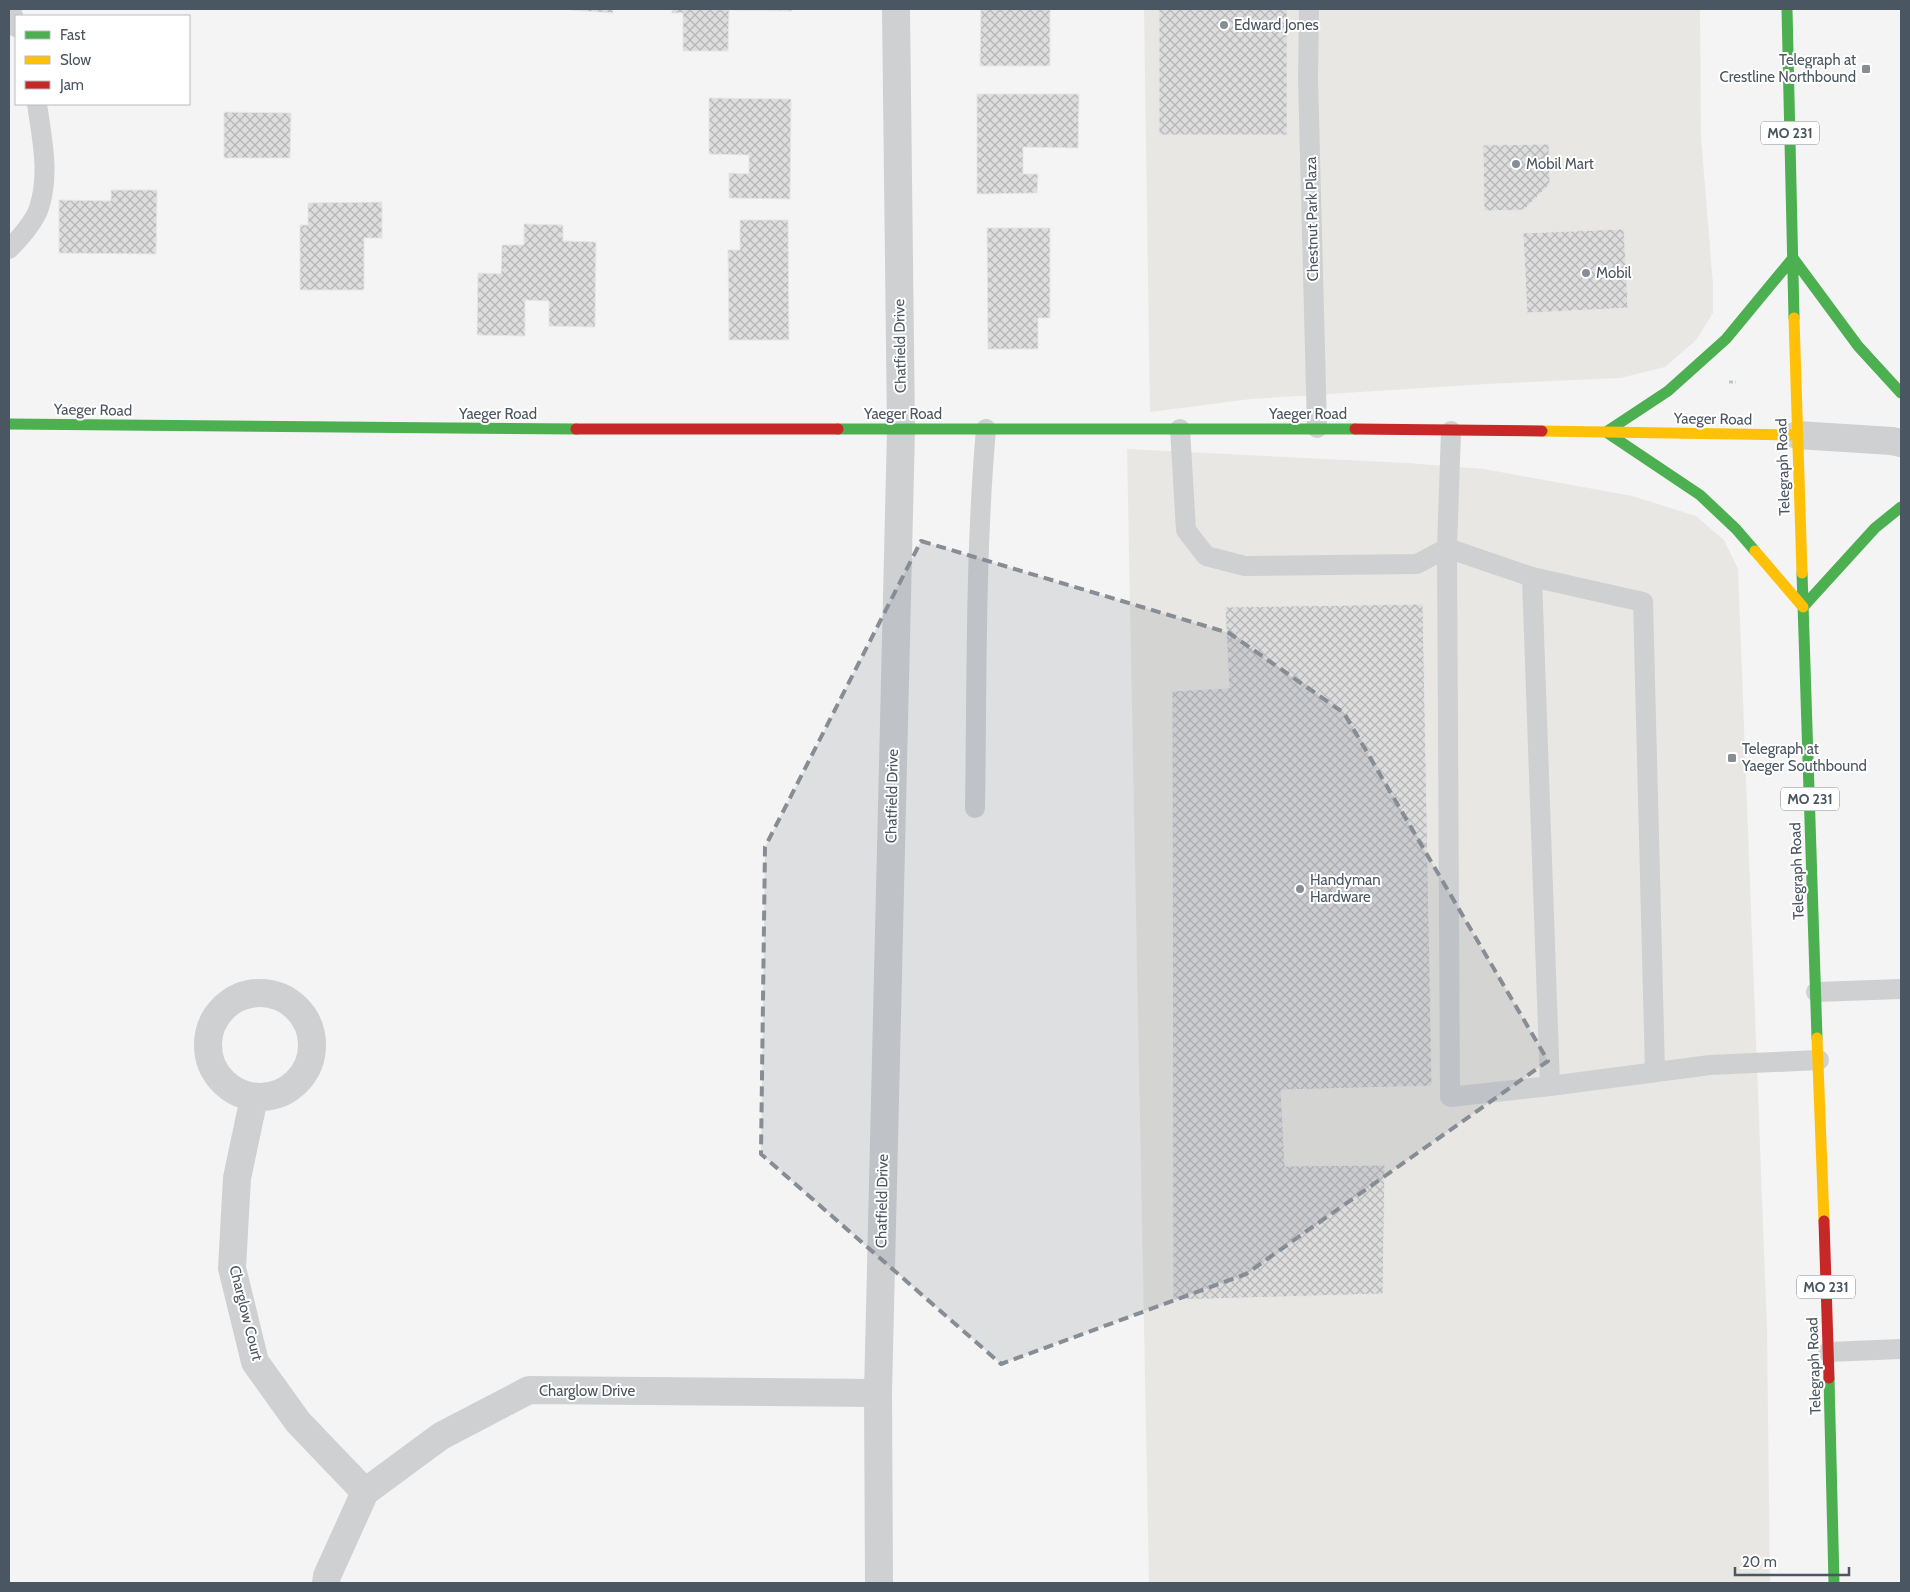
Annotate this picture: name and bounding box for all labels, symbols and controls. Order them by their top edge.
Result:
legend [15,15,190,105]
place label: Edward Jones [1234,16,1319,34]
marker: Edward Jones [1218,19,1230,31]
text: Fast [60,26,85,44]
text: Slow [60,51,91,69]
place label: Telegraph at Crestline Northbound [1720,51,1856,86]
marker: Telegraph at Crestline Northbound [1860,63,1872,75]
text: Jam [59,76,84,94]
road number: MO 231 [1761,122,1819,144]
place label: Mobil Mart [1526,155,1594,173]
street label: Chestnut Park Plaza [1302,156,1322,282]
marker: Mobil Mart [1510,158,1522,170]
place label: Mobil [1596,264,1632,282]
marker: Mobil [1580,267,1592,279]
street label: Chatfield Drive [890,298,910,393]
street label: Yaeger Road [53,400,132,420]
street label: Yaeger Road [458,405,537,423]
street label: Yaeger Road [863,405,942,423]
street label: Yaeger Road [1268,405,1347,423]
street label: Yaeger Road [1673,409,1752,429]
street label: Telegraph Road [1772,418,1794,516]
place label: Telegraph at Yaeger Southbound [1741,740,1867,775]
street label: Chatfield Drive [882,748,902,843]
marker: Telegraph at Yaeger Southbound [1726,752,1738,764]
road number: MO 231 [1781,788,1839,811]
street label: Telegraph Road [1786,822,1808,920]
place label: Handyman Hardware [1310,871,1381,906]
marker: Handyman Hardware [1294,883,1306,895]
street label: Chatfield Drive [872,1153,892,1248]
street label: Charglow Court [225,1264,267,1362]
road number: MO 231 [1797,1275,1855,1298]
street label: Telegraph Road [1803,1317,1825,1415]
street label: Charglow Drive [539,1382,635,1400]
scale bar [1735,1544,1849,1576]
text: 20 m [1742,1553,1777,1571]

